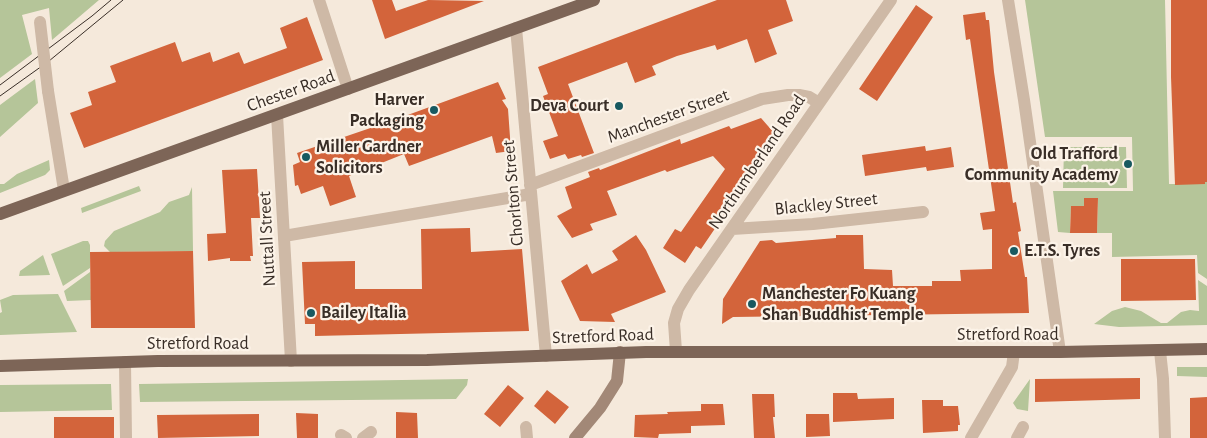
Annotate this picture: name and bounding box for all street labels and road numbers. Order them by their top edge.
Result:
street label: Chester Road [244,65,338,117]
street label: Manchester Street [604,84,732,148]
street label: Northumberland Road [704,90,810,234]
street label: Chorlton Street [498,139,528,247]
street label: Blackley Street [773,188,879,220]
street label: Nuttall Street [254,191,280,287]
street label: Stretford Road [552,323,654,349]
street label: Stretford Road [957,324,1059,346]
street label: Stretford Road [147,333,249,355]

